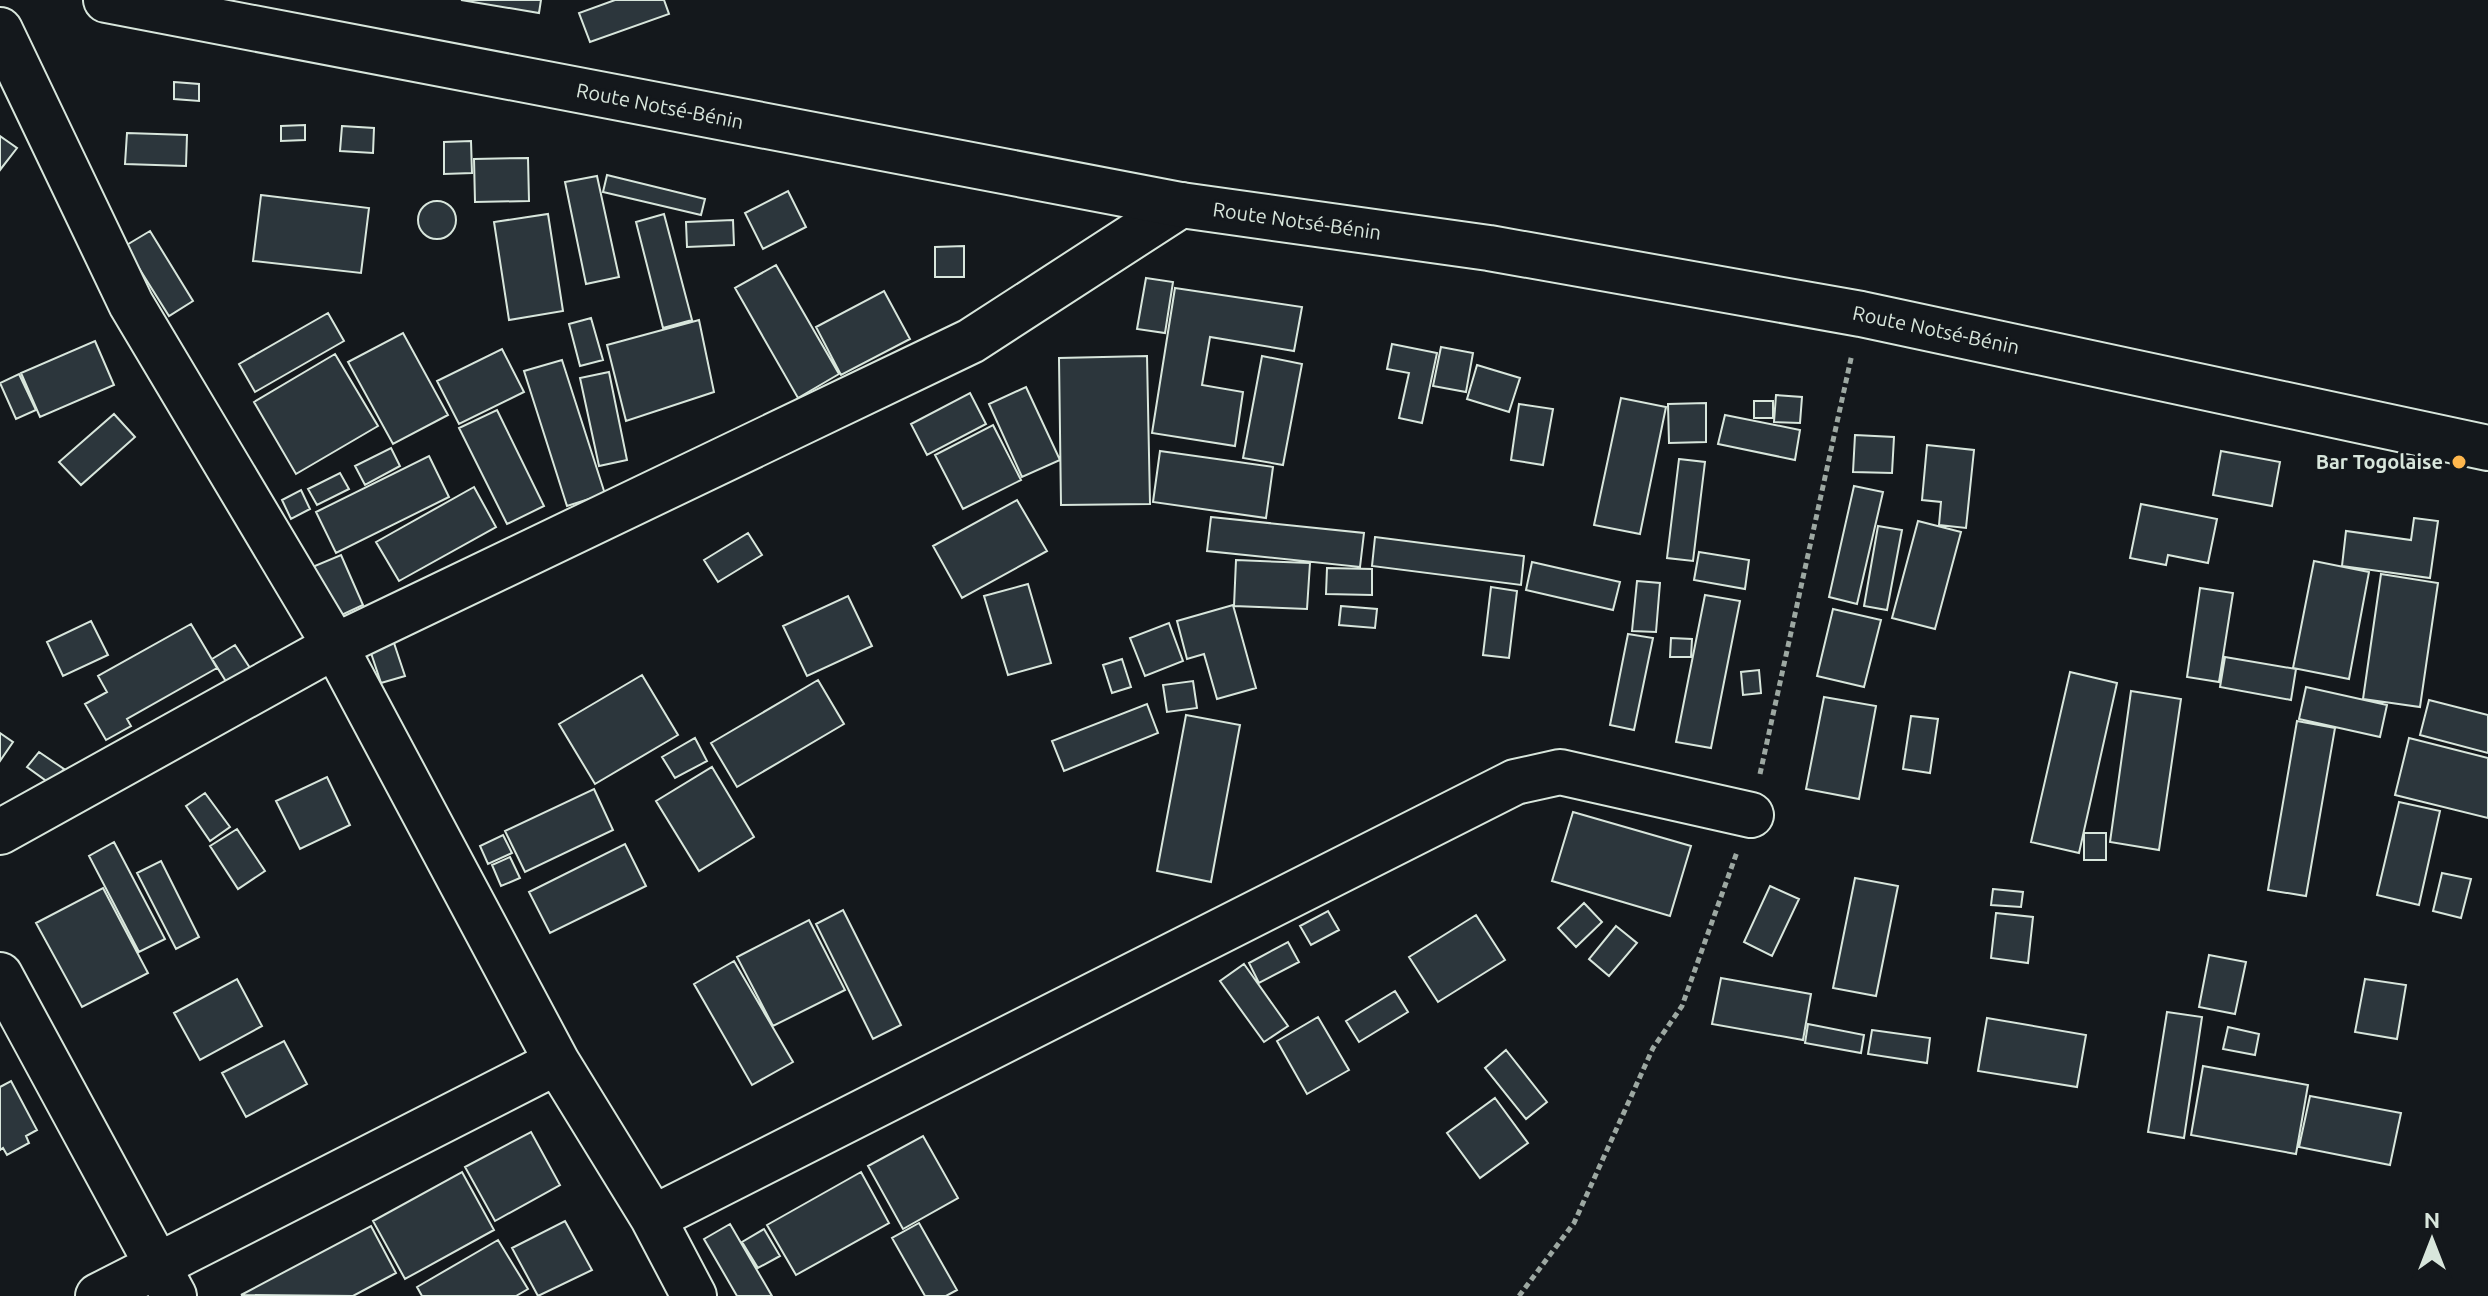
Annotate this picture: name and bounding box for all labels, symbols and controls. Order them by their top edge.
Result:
street label: Route Notsé-Bénin [575,78,746,133]
street label: Route Notsé-Bénin [1211,197,1383,244]
street label: Route Notsé-Bénin [1851,301,2022,358]
place label: Bar Togolaise [2316,450,2443,473]
marker: Bar Togolaise [2450,453,2468,471]
north arrow [2392,1200,2472,1280]
text: N [2424,1207,2440,1232]

